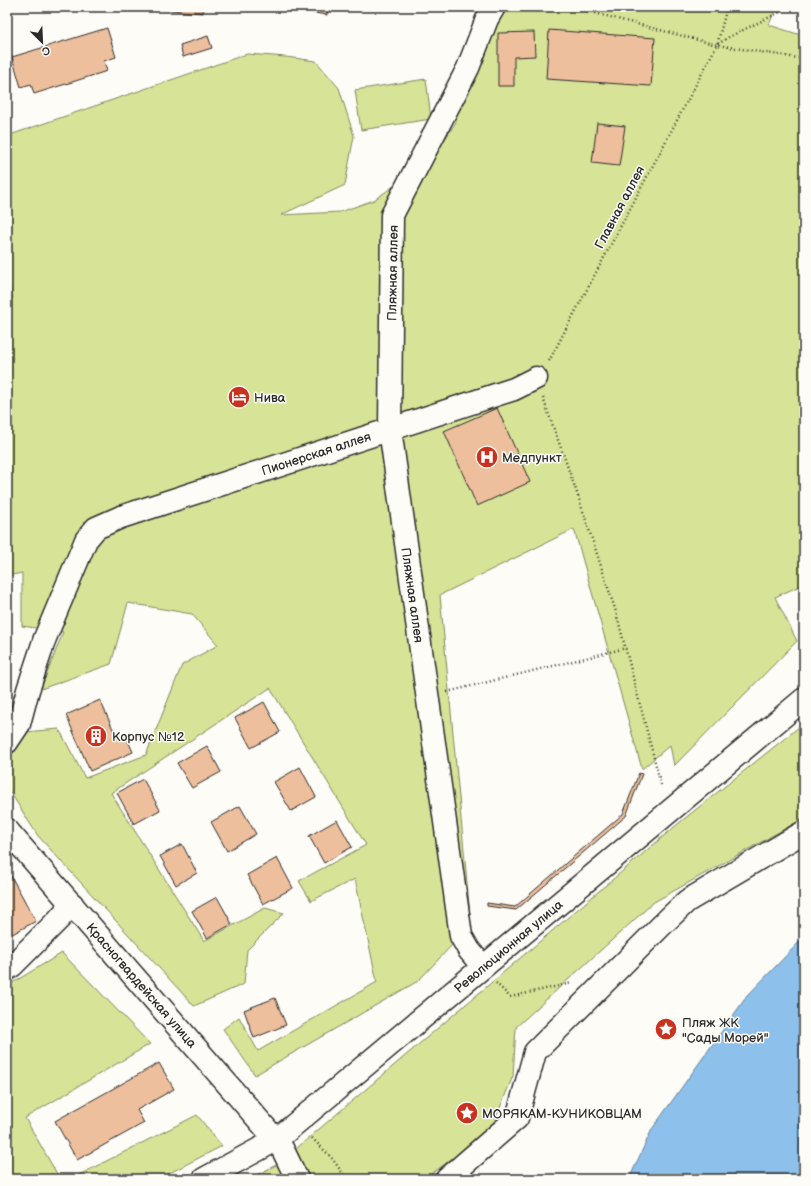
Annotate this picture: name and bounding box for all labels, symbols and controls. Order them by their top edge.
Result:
north arrow [22,22,62,62]
text: С [39,43,52,58]
street label: Главная аллея [591,163,648,252]
street label: Пляжная аллея [384,225,402,321]
hotel icon: Нива [226,384,252,410]
place label: Нива [254,390,286,406]
street label: Пионерская аллея [260,429,373,479]
hospital icon: Медпункт [474,444,500,470]
place label: Медпункт [502,450,562,466]
street label: Пляжная аллея [397,546,427,644]
building icon: Корпус №12 [83,723,109,749]
place label: Корпус №12 [112,729,185,745]
street label: Революционная улица [451,896,566,997]
street label: Красногвардейская улица [83,920,200,1052]
place label: Пляж ЖК "Сады Морей" [682,1015,769,1046]
place icon: Пляж ЖК "Сады Морей" [653,1016,679,1042]
place icon: МОРЯКАМ-КУНИКОВЦАМ [454,1100,480,1126]
place label: МОРЯКАМ-КУНИКОВЦАМ [482,1106,642,1122]

